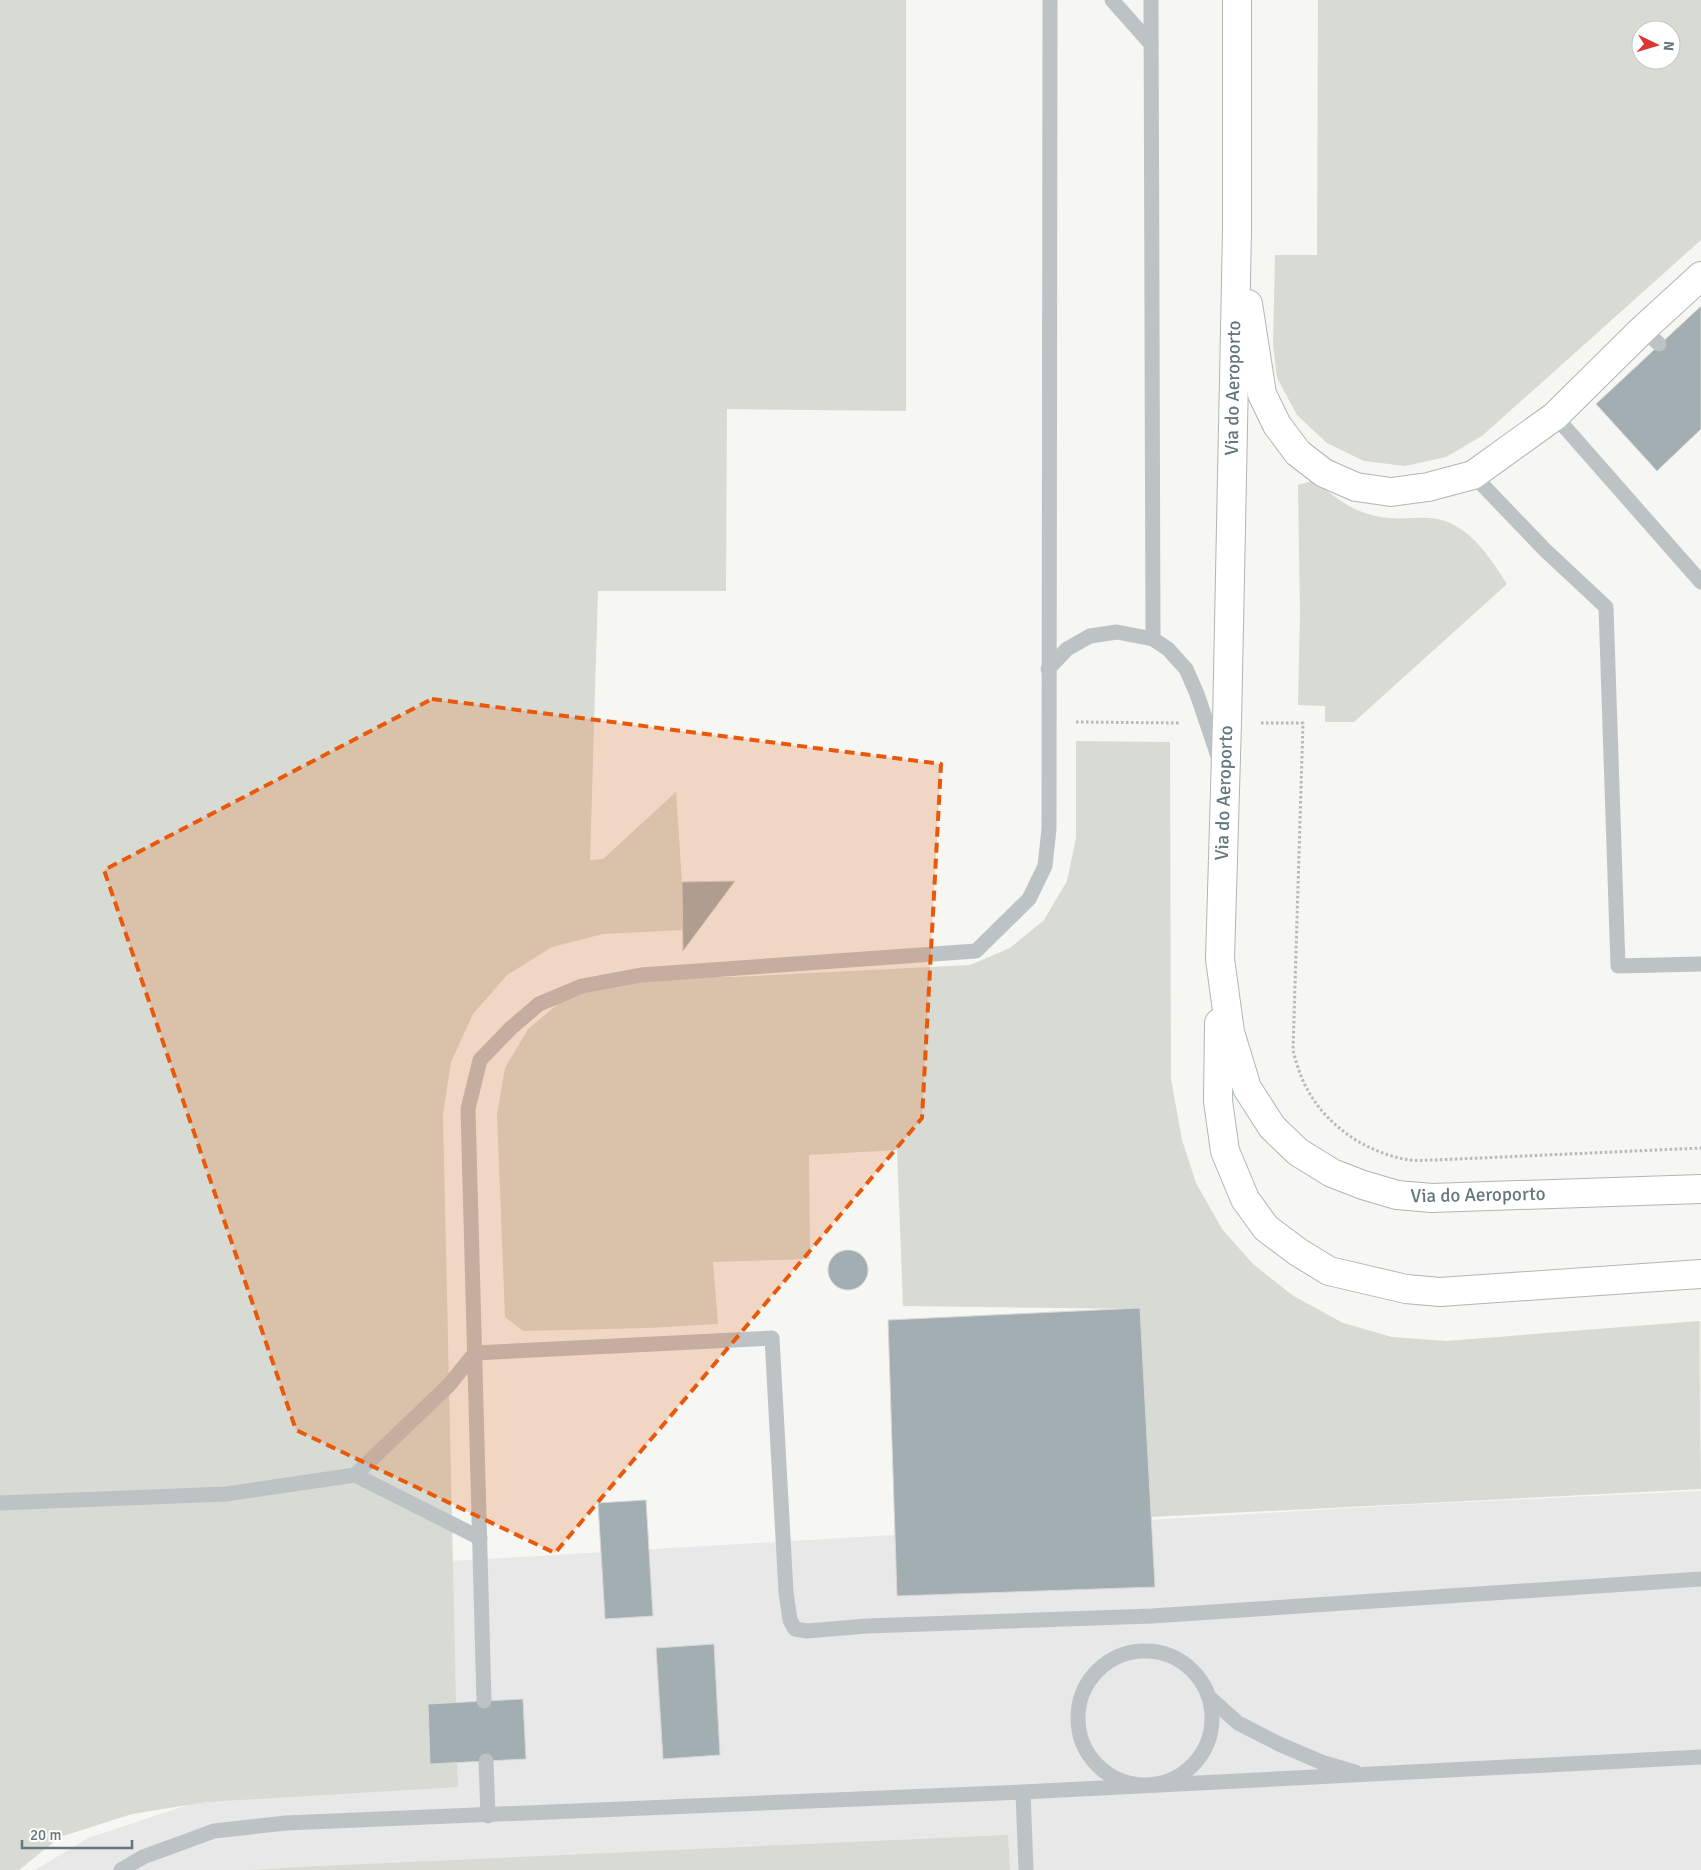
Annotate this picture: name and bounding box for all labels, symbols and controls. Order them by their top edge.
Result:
north arrow [1631,20,1681,70]
text: N [1660,40,1677,52]
street label: Via do Aeroporto [1220,320,1246,456]
street label: Via do Aeroporto [1210,725,1238,861]
street label: Via do Aeroporto [1410,1182,1546,1208]
scale bar [22,1818,132,1850]
text: 20 m [30,1826,61,1844]

